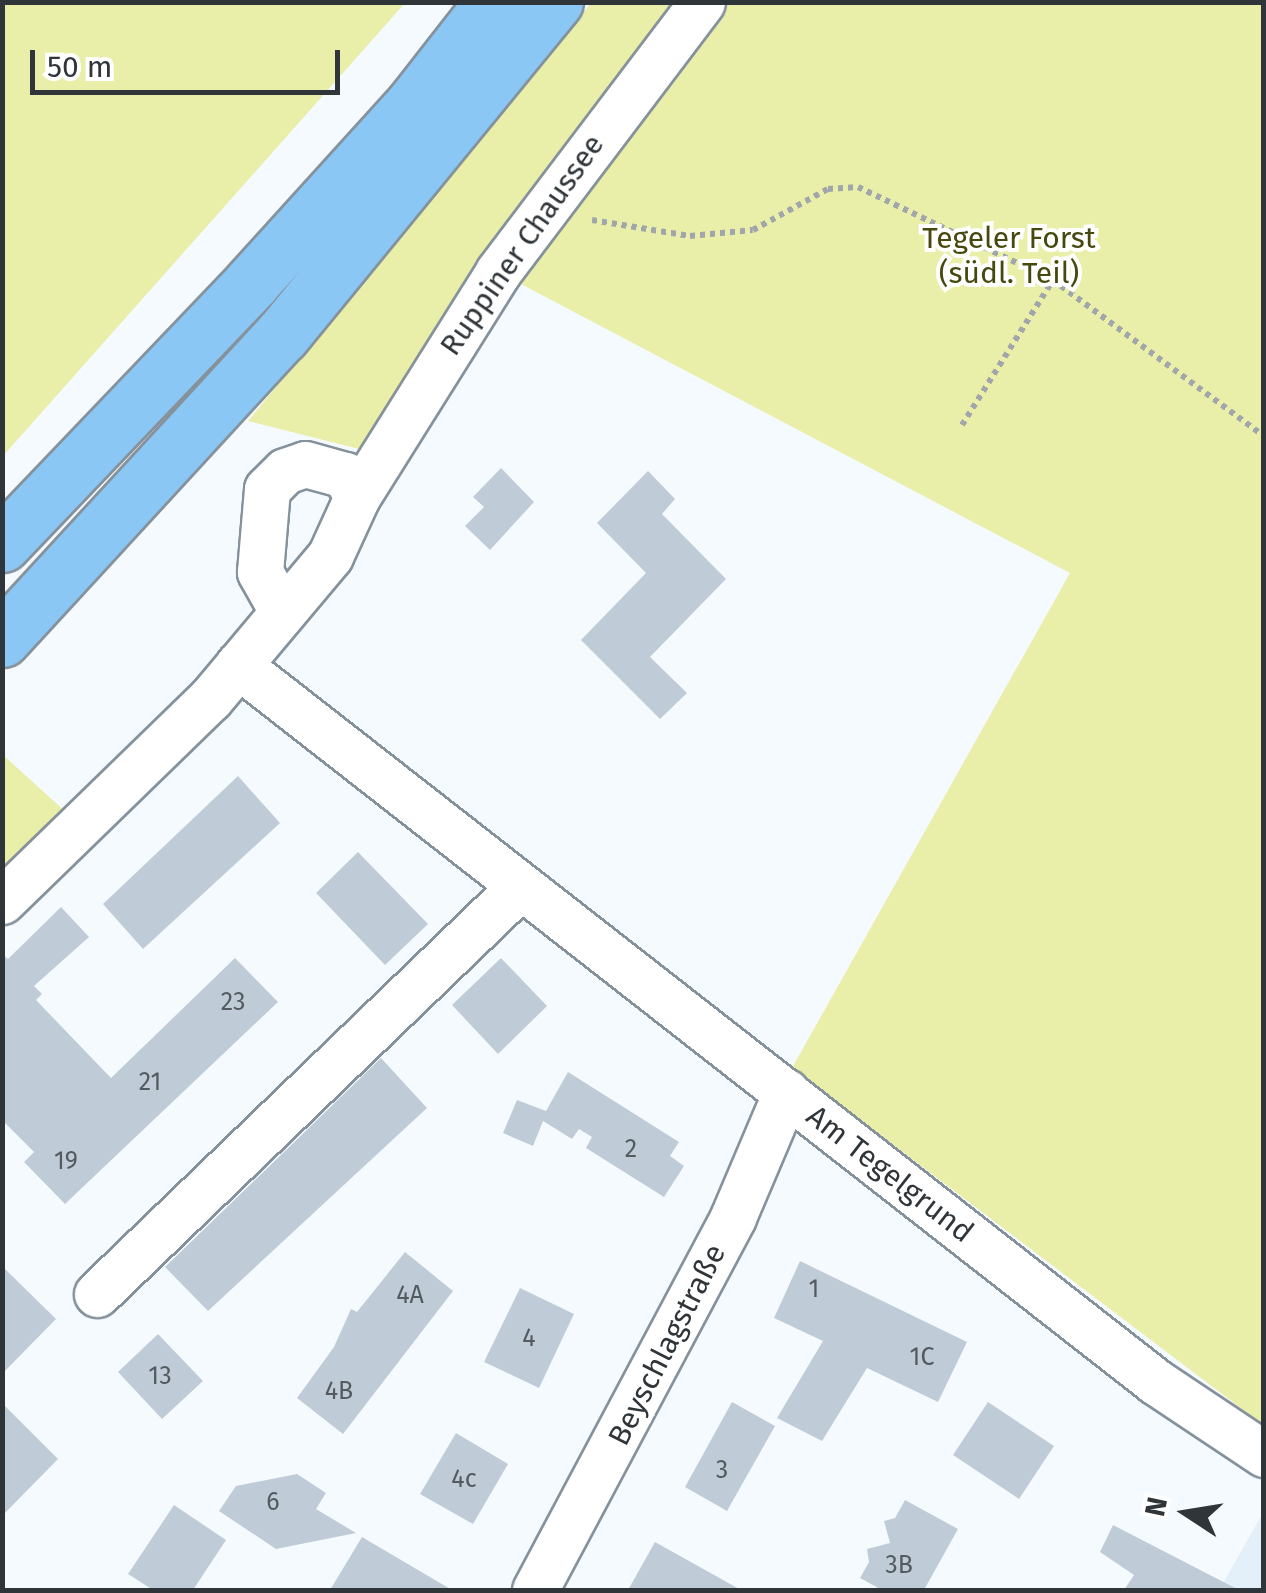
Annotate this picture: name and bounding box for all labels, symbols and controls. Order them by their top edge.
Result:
scale bar [35,30,345,92]
text: 50 m [47,49,112,85]
street label: Ruppiner Chaussee [432,128,612,362]
park label: Tegeler Forst (südl. Teil) [922,220,1096,290]
house number: 23 [221,987,245,1017]
house number: 21 [139,1067,161,1097]
street label: Am Tegelgrund [800,1098,980,1250]
house number: 2 [625,1134,637,1164]
house number: 19 [54,1146,78,1176]
street label: Beyschlagstraße [601,1238,733,1452]
house number: 1 [809,1274,819,1304]
house number: 4A [396,1280,424,1310]
house number: 4 [522,1323,536,1353]
house number: 1C [910,1342,934,1372]
house number: 13 [148,1361,172,1391]
house number: 4B [325,1376,353,1406]
house number: 3 [716,1455,728,1485]
north arrow [1136,1463,1236,1563]
house number: 4c [451,1464,477,1494]
house number: 6 [266,1487,280,1517]
text: N [1138,1494,1174,1519]
house number: 3B [885,1550,913,1580]

